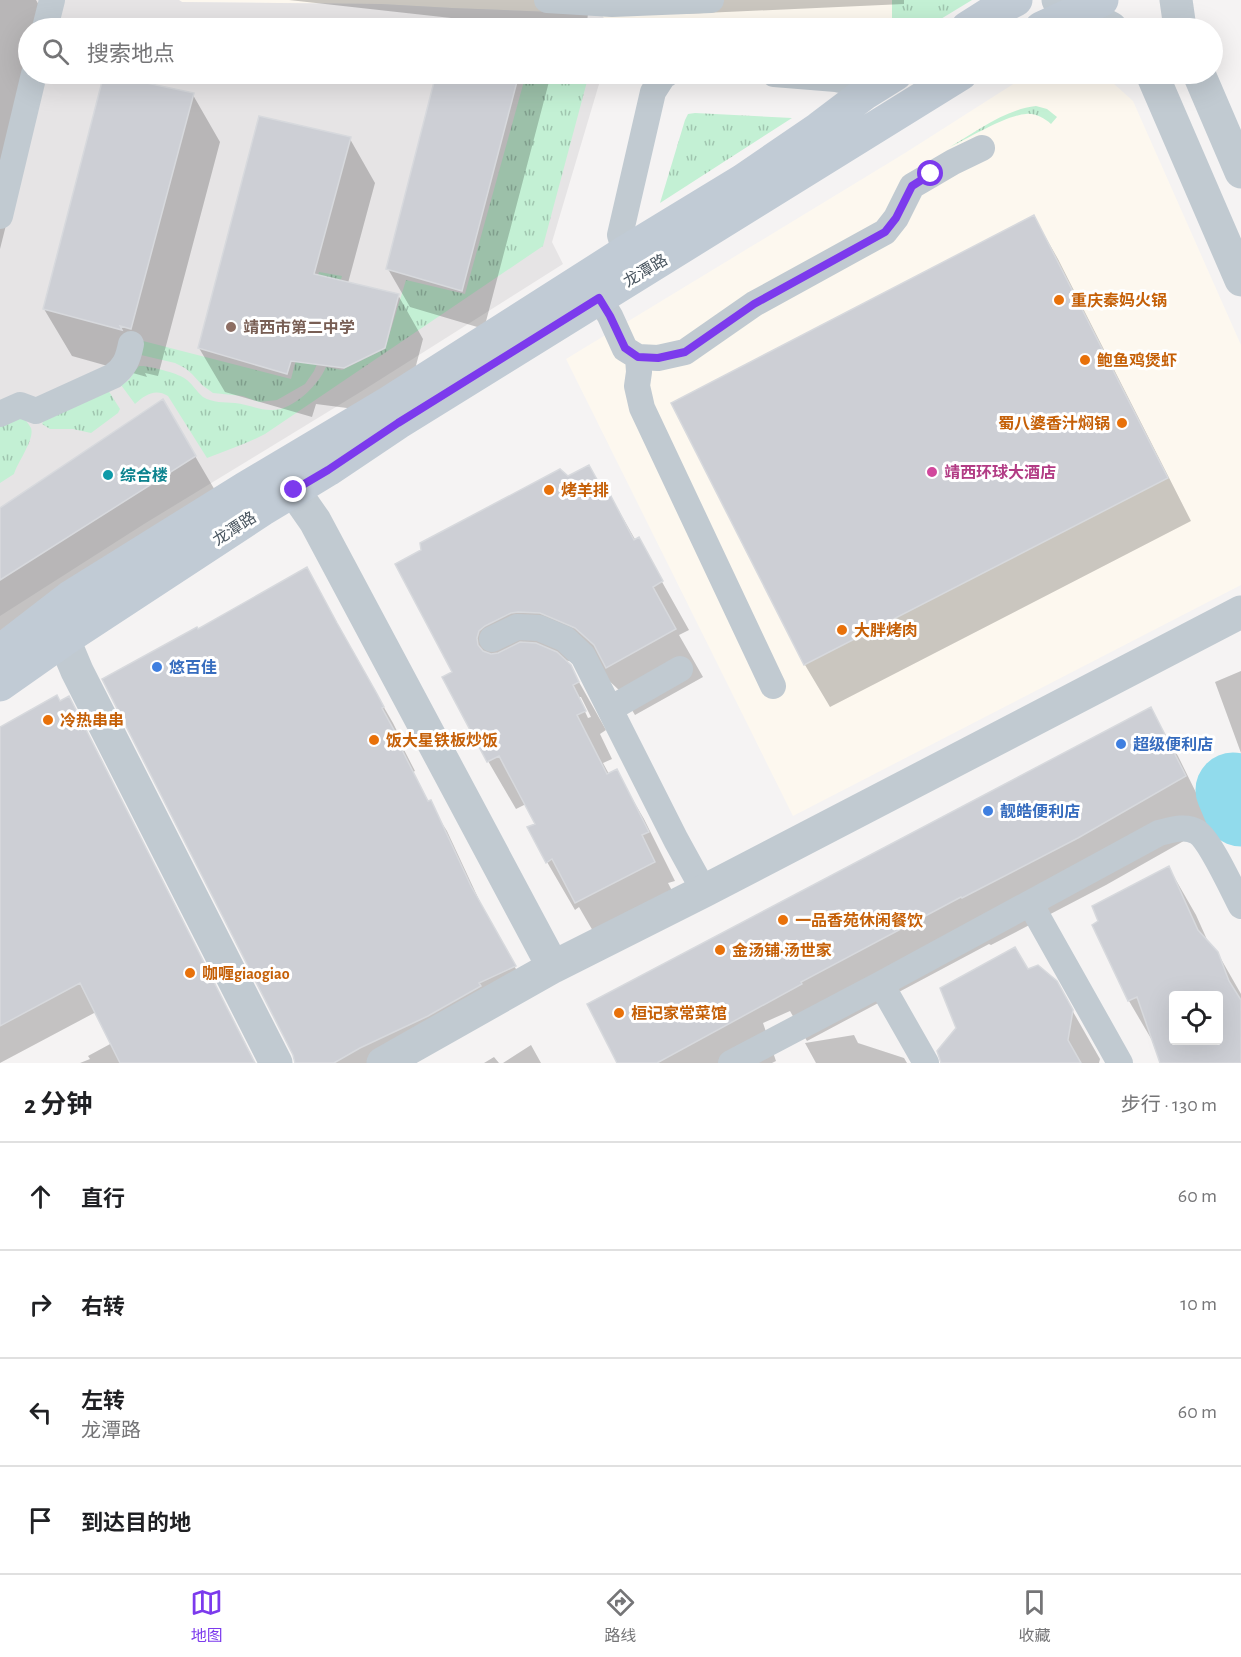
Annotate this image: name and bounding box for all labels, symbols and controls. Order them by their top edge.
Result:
search box [18,18,1223,84]
icon: search [39,35,72,68]
text: 搜索地点 [87,43,175,65]
route start [917,160,943,186]
street label: 龙潭路 [620,251,670,290]
place label: 重庆秦妈火锅 [1071,291,1167,309]
marker: 重庆秦妈火锅 [1052,293,1066,307]
place label: 靖西市第二中学 [243,319,355,336]
marker: 靖西市第二中学 [224,320,238,334]
place label: 鲍鱼鸡煲虾 [1097,352,1177,369]
marker: 鲍鱼鸡煲虾 [1078,353,1092,367]
place label: 蜀八婆香汁焖锅 [998,414,1110,432]
marker: 蜀八婆香汁焖锅 [1115,416,1129,430]
place label: 靖西环球大酒店 [944,464,1056,481]
marker: 靖西环球大酒店 [925,465,939,479]
place label: 综合楼 [120,467,168,484]
marker: 综合楼 [101,468,115,482]
route end [280,476,306,502]
place label: 烤羊排 [561,481,609,499]
marker: 烤羊排 [542,483,556,497]
street label: 龙潭路 [210,508,259,549]
place label: 大胖烤肉 [854,621,918,639]
marker: 大胖烤肉 [835,623,849,637]
place label: 悠百佳 [169,659,217,676]
marker: 悠百佳 [150,660,164,674]
place label: 冷热串串 [60,711,124,729]
marker: 冷热串串 [41,713,55,727]
place label: 饭大星铁板炒饭 [386,731,498,749]
marker: 饭大星铁板炒饭 [367,733,381,747]
place label: 超级便利店 [1133,736,1213,753]
marker: 超级便利店 [1114,737,1128,751]
place label: 靓皓便利店 [1000,803,1080,820]
marker: 靓皓便利店 [981,804,995,818]
place label: 一品香苑休闲餐饮 [795,911,923,929]
marker: 一品香苑休闲餐饮 [776,913,790,927]
place label: 金汤铺·汤世家 [732,941,832,959]
marker: 金汤铺·汤世家 [713,943,727,957]
place label: 咖喱giaogiao [202,965,290,982]
marker: 咖喱giaogiao [183,966,197,980]
map controls [1169,991,1223,1045]
button: locate [1169,991,1223,1045]
place label: 桓记家常菜馆 [631,1005,727,1022]
marker: 桓记家常菜馆 [612,1006,626,1020]
text: 2 分钟 [24,1092,92,1118]
text: 步行 · 130 m [1121,1095,1217,1115]
icon: ahead [24,1180,57,1213]
text: 60 m [1178,1186,1217,1206]
text: 直行 [81,1188,125,1210]
icon: right [24,1288,57,1321]
text: 10 m [1180,1294,1217,1314]
text: 右转 [81,1296,125,1318]
text: 左转 [81,1390,125,1412]
icon: left [24,1396,57,1429]
text: 60 m [1178,1402,1217,1422]
text: 龙潭路 [81,1421,141,1441]
icon: arrive [24,1504,57,1537]
text: 到达目的地 [81,1512,191,1534]
tab: 地图 [190,1586,223,1646]
tab: 路线 [604,1586,637,1646]
tab: 收藏 [1018,1586,1051,1646]

